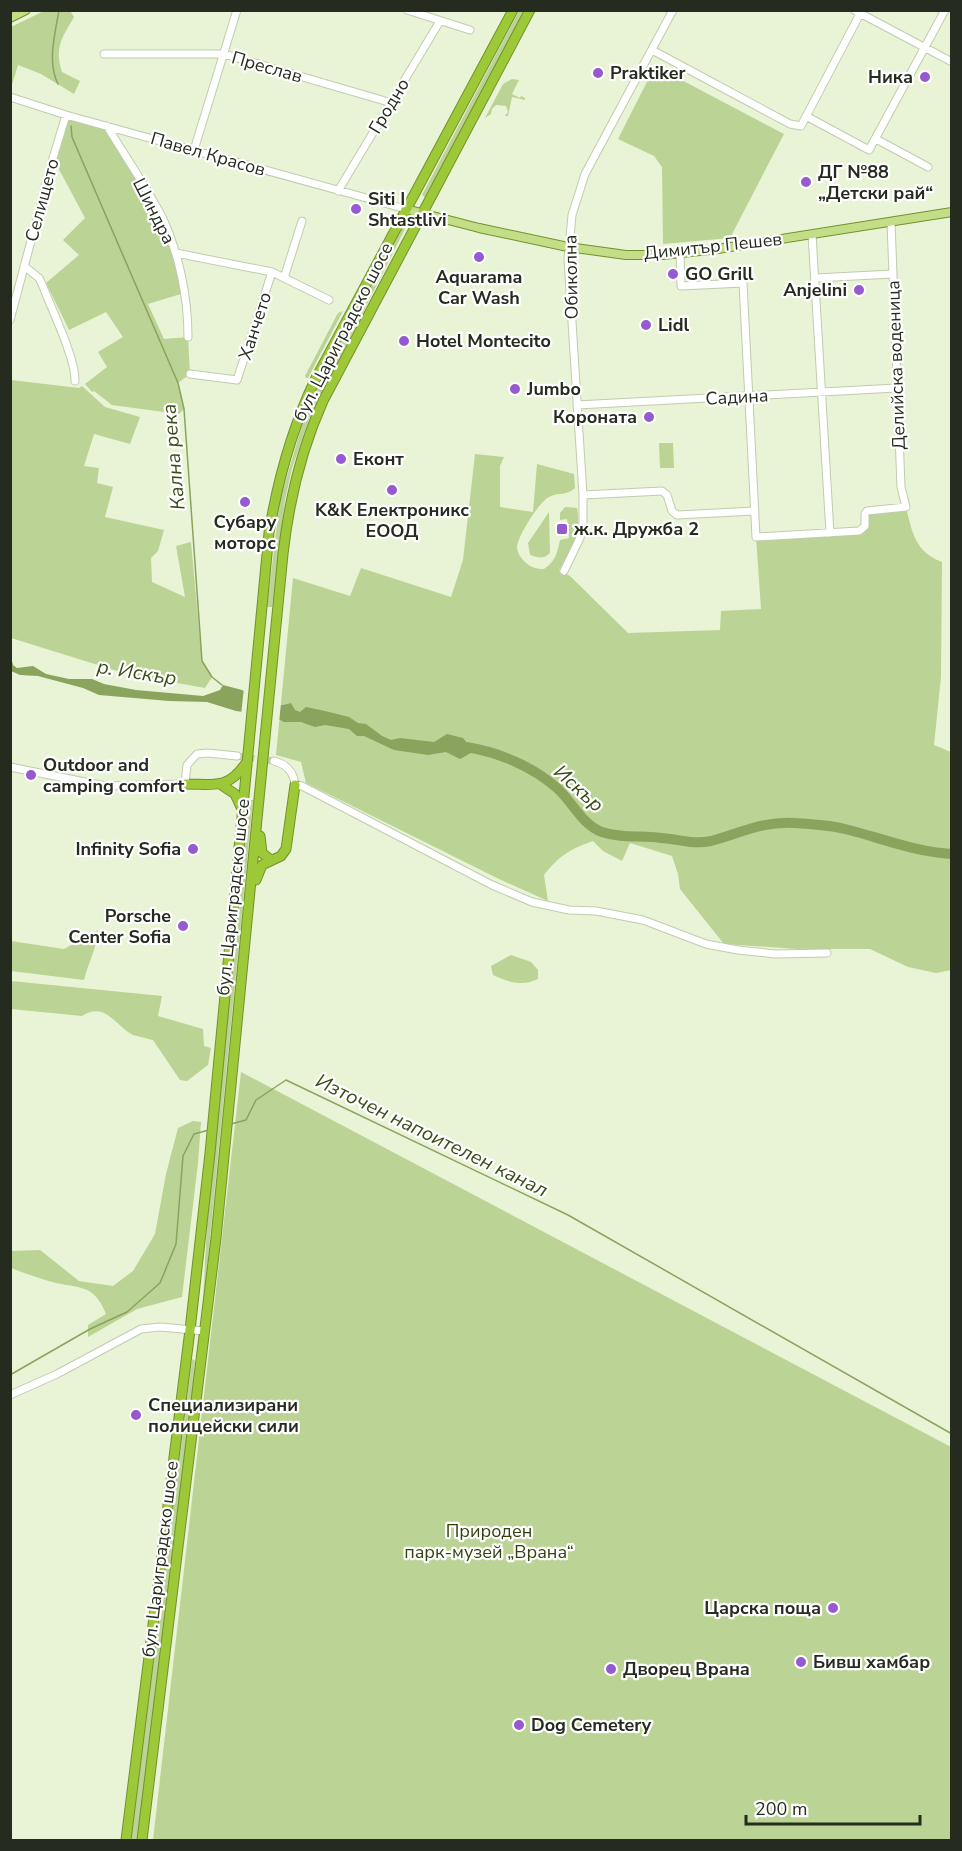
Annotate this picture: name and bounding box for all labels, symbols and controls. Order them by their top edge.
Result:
street label: Преслав [229,45,305,89]
place label: Praktiker [610,61,686,85]
place label: Ника [868,65,913,89]
marker: Praktiker [591,66,605,80]
marker: Ника [918,70,932,84]
street label: Гродно [363,74,415,138]
street label: Павел Красов [148,126,268,182]
street label: Селището [19,156,65,244]
place label: ДГ №88 „Детски рай“ [818,160,933,205]
street label: Шиндра [127,174,181,248]
marker: ДГ №88 „Детски рай“ [799,175,813,189]
place label: Siti I Shtastlivi [368,187,447,232]
marker: Siti I Shtastlivi [349,202,363,216]
street label: Димитър Пешев [643,227,783,265]
street label: Обиколна [558,235,584,319]
street label: бул. Цариградско шосе [287,238,399,426]
marker: Aquarama Car Wash [472,250,486,264]
place label: GO Grill [685,262,754,286]
place label: Aquarama Car Wash [436,265,522,310]
marker: GO Grill [666,267,680,281]
place label: Anjelini [783,278,847,302]
street label: Делийска воденица [881,280,911,450]
marker: Anjelini [852,283,866,297]
street label: Ханчето [233,289,277,363]
place label: Lidl [658,313,690,337]
marker: Lidl [639,318,653,332]
place label: Hotel Montecito [416,329,551,353]
marker: Hotel Montecito [397,334,411,348]
place label: Jumbo [526,377,581,401]
marker: Jumbo [508,382,522,396]
street label: Садина [705,383,769,411]
water label: Кална река [155,403,192,511]
place label: Короната [553,405,637,429]
marker: Короната [642,410,656,424]
place label: Еконт [353,447,404,471]
marker: Еконт [334,452,348,466]
marker: K&K Електроникс ЕООД [385,483,399,497]
marker: Субару моторс [238,495,252,509]
place label: K&K Електроникс ЕООД [315,498,469,543]
place label: Субару моторс [214,510,277,555]
place label: ж.к. Дружба 2 [573,517,699,541]
marker: ж.к. Дружба 2 [555,522,569,536]
water label: р. Искър [95,653,179,692]
place label: Outdoor and camping comfort [43,753,184,798]
water label: Искър [548,759,610,818]
marker: Outdoor and camping comfort [24,768,38,782]
street label: бул. Цариградско шосе [211,797,255,997]
place label: Infinity Sofia [75,837,181,861]
marker: Infinity Sofia [186,842,200,856]
place label: Porsche Center Sofia [68,904,171,949]
marker: Porsche Center Sofia [176,919,190,933]
water label: Източен напоителен канал [311,1067,552,1204]
place label: Специализирани полицейски сили [148,1393,299,1438]
marker: Специализирани полицейски сили [129,1408,143,1422]
street label: бул. Цариградско шосе [136,1459,184,1659]
park label: Природен парк-музей „Врана“ [404,1519,574,1564]
place label: Царска поща [704,1596,821,1620]
marker: Царска поща [826,1601,840,1615]
place label: Бивш хамбар [813,1650,930,1674]
marker: Бивш хамбар [794,1655,808,1669]
place label: Дворец Врана [623,1657,750,1681]
marker: Дворец Врана [604,1662,618,1676]
place label: Dog Cemetery [531,1713,652,1737]
marker: Dog Cemetery [512,1718,526,1732]
scale bar [746,1788,920,1826]
text: 200 m [755,1797,807,1821]

